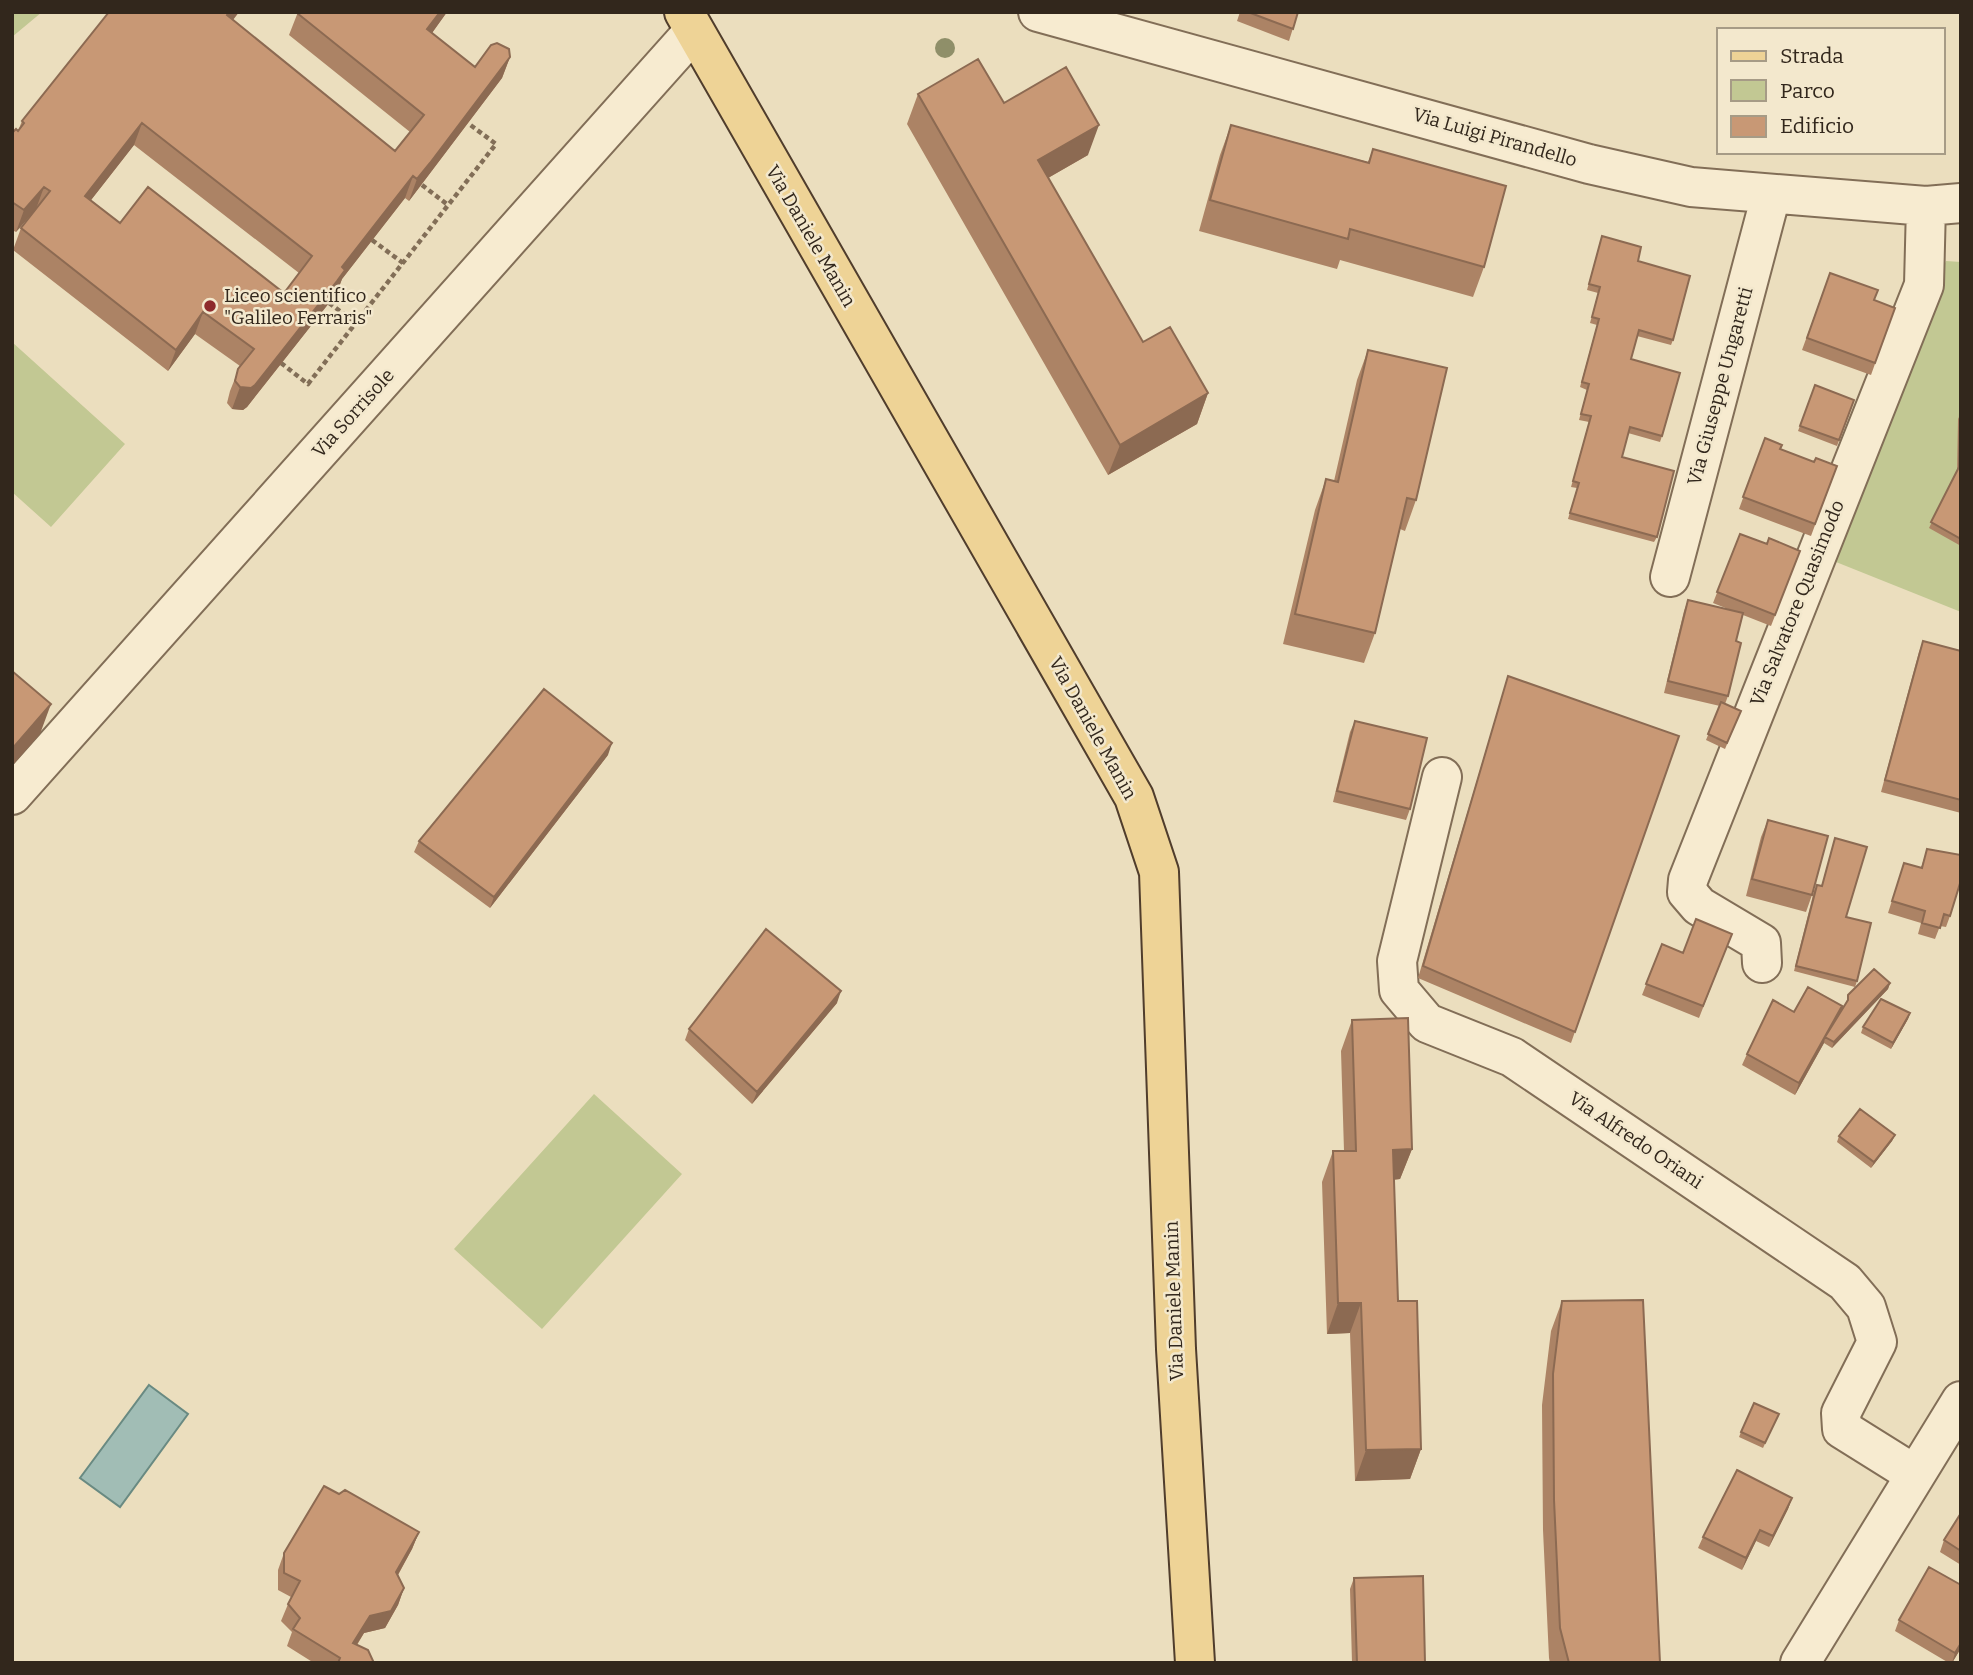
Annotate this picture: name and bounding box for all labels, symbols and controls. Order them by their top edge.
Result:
legend [1717,28,1945,154]
text: Strada [1780,43,1844,69]
text: Parco [1780,78,1835,104]
street label: Via Luigi Pirandello [1410,103,1580,171]
text: Edificio [1780,113,1854,139]
street label: Via Daniele Manin [761,161,861,311]
place label: Liceo scientifico "Galileo Ferraris" [224,284,373,329]
street label: Via Giuseppe Ungaretti [1682,284,1758,488]
marker: Liceo scientifico "Galileo Ferraris" [202,298,218,314]
street label: Via Sorrisole [307,364,399,462]
street label: Via Salvatore Quasimodo [1745,496,1849,709]
street label: Via Daniele Manin [1044,652,1142,804]
street label: Via Alfredo Oriani [1564,1086,1708,1194]
street label: Via Daniele Manin [1160,1221,1188,1381]

